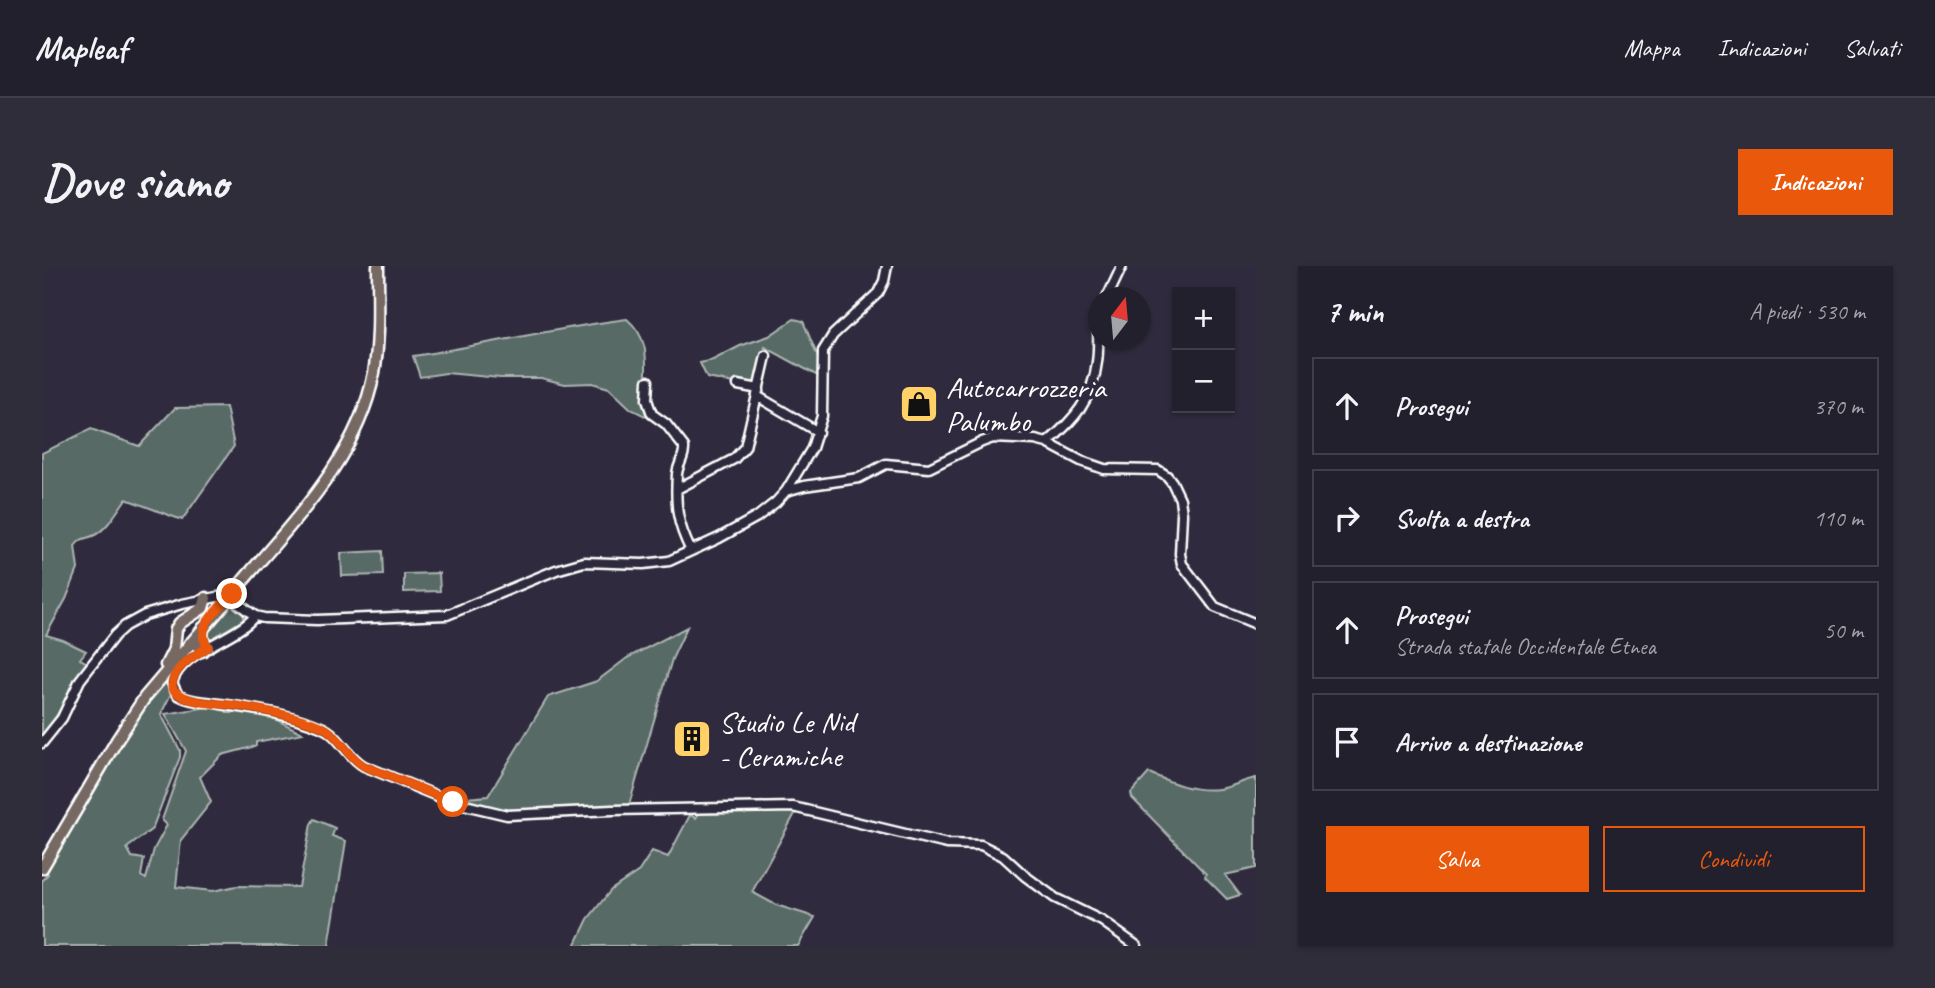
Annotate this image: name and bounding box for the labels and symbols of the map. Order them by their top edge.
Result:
north arrow [1088,287,1151,350]
place label: Autocarrozzeria Palumbo [946,368,1107,440]
shop icon: Autocarrozzeria Palumbo [898,383,940,425]
route end [216,578,247,609]
place label: Studio Le Nid - Ceramiche [719,703,859,775]
building icon: Studio Le Nid - Ceramiche [671,718,713,760]
route start [437,786,468,817]

